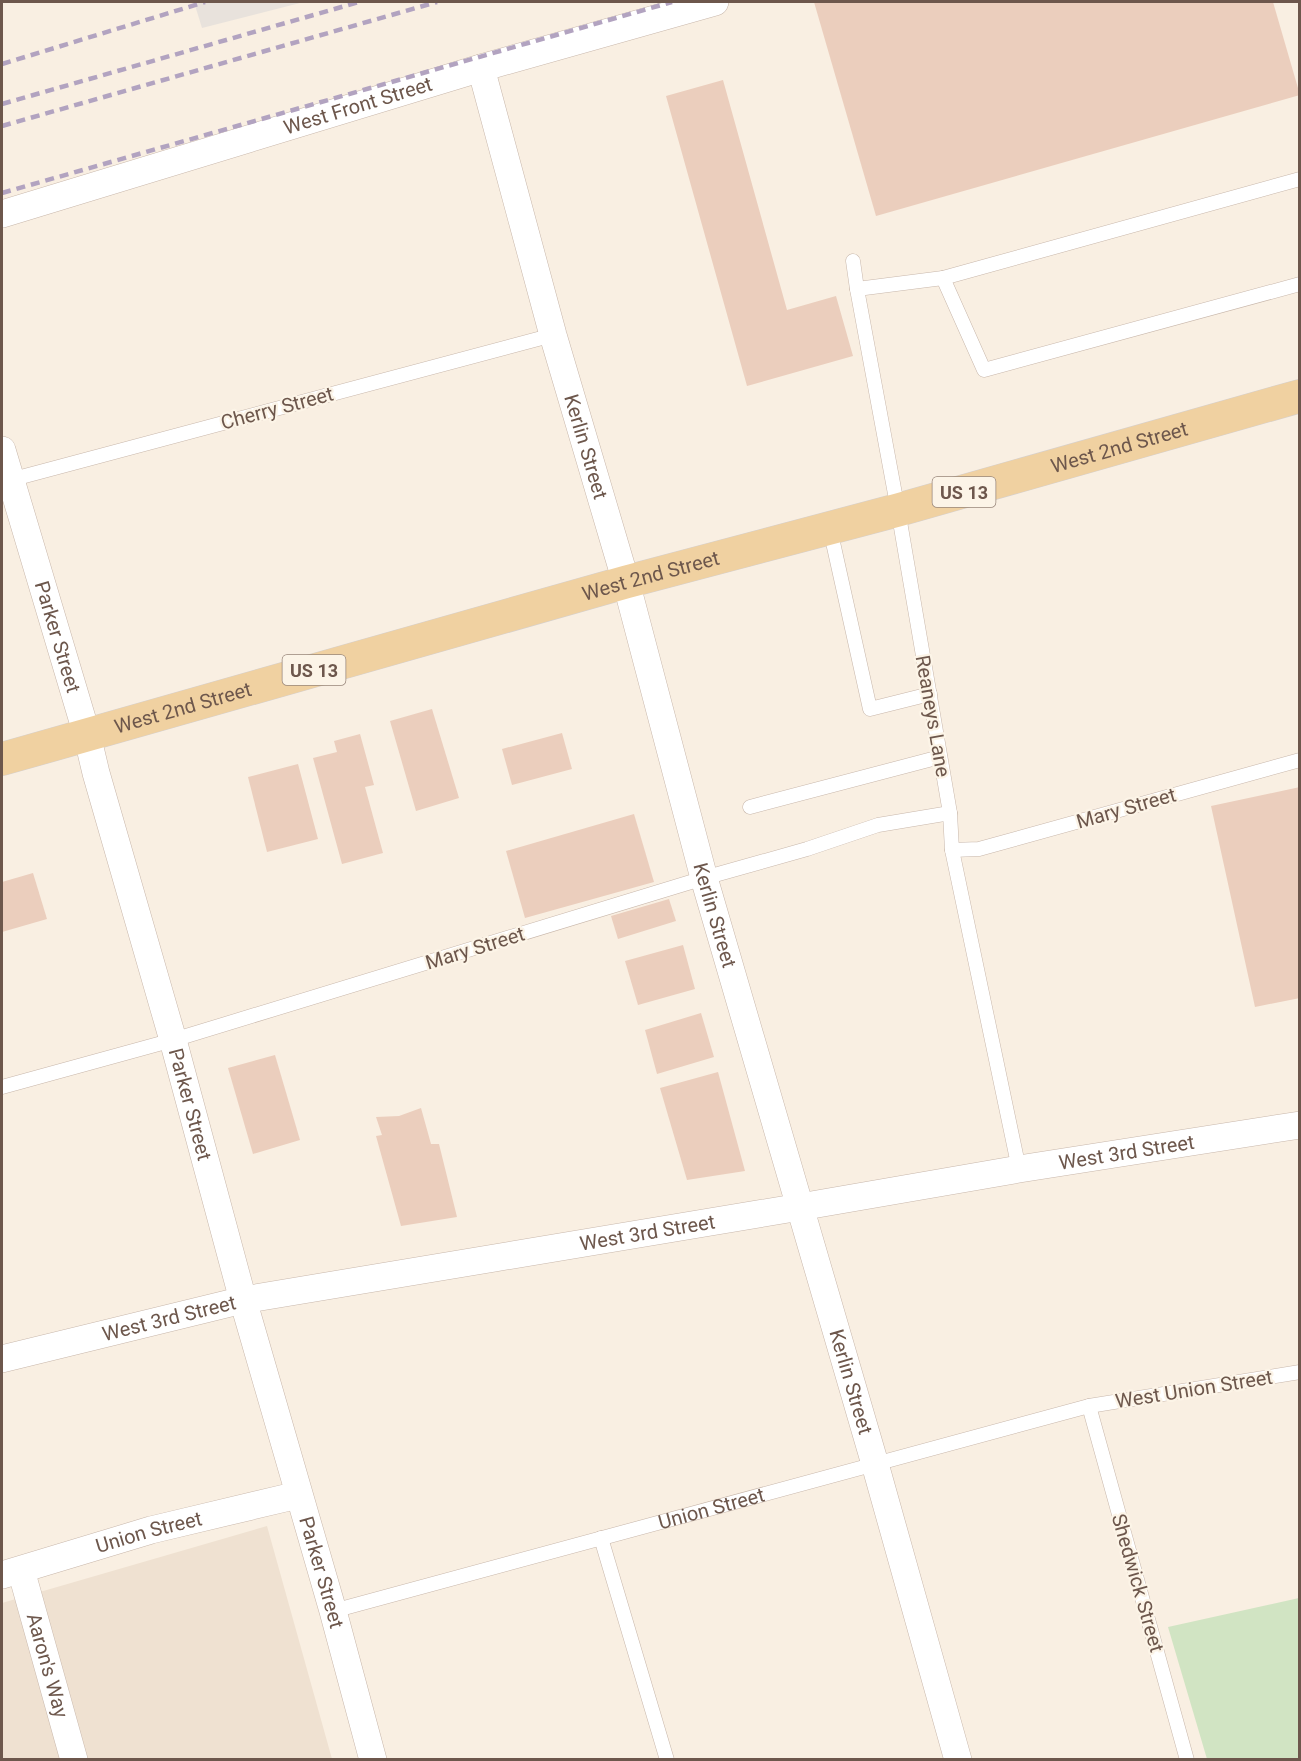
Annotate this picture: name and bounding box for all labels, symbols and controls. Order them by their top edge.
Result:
street label: West Front Street [281,72,435,139]
street label: Cherry Street [218,381,336,435]
street label: Kerlin Street [559,391,613,502]
street label: West 2nd Street [1048,416,1191,478]
road number: US 13 [932,477,996,507]
street label: West 2nd Street [579,546,722,606]
street label: Parker Street [30,578,86,696]
street label: Reaneys Lane [910,653,956,779]
road number: US 13 [282,655,346,685]
street label: West 2nd Street [112,677,254,739]
street label: Mary Street [1073,782,1179,834]
street label: Kerlin Street [688,860,742,971]
street label: Mary Street [422,922,528,974]
street label: Parker Street [164,1046,217,1163]
street label: West 3rd Street [1057,1130,1196,1175]
street label: West 3rd Street [578,1209,717,1256]
street label: West 3rd Street [100,1290,238,1346]
street label: Kerlin Street [824,1326,878,1437]
street label: West Union Street [1114,1365,1274,1413]
street label: Union Street [656,1483,767,1534]
street label: Union Street [93,1506,204,1558]
street label: Shedwick Street [1107,1511,1169,1655]
street label: Parker Street [294,1514,349,1631]
street label: Aaron's Way [22,1610,74,1721]

